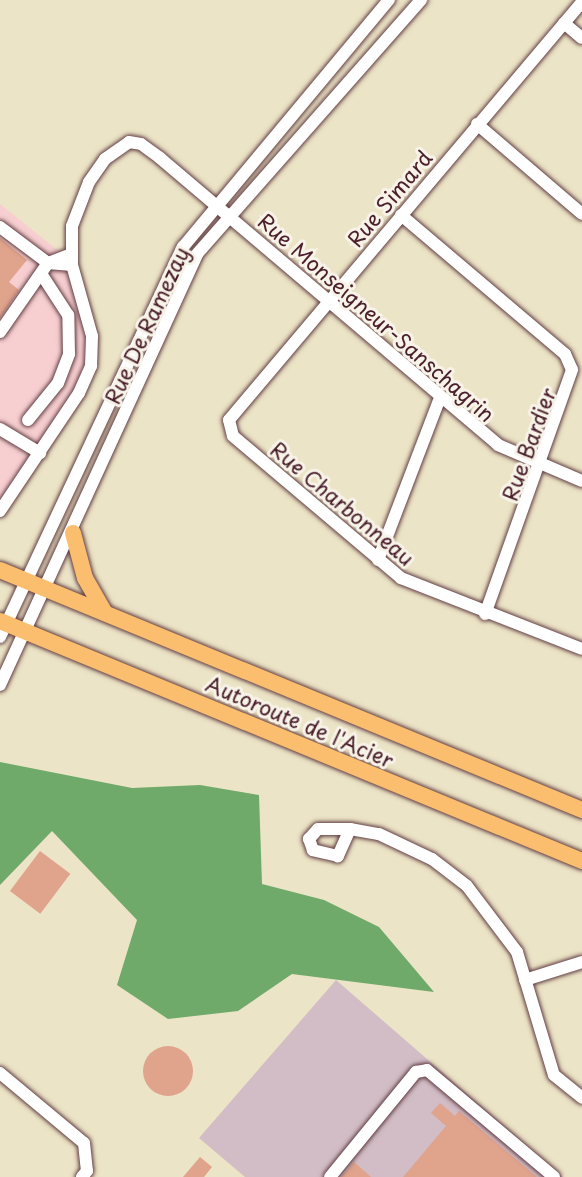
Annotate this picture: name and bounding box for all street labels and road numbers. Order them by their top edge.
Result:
street label: Rue Simard [341,144,437,252]
street label: Rue Monseigneur-Sanschagrin [253,207,501,427]
street label: Rue De Ramezay [98,241,194,409]
street label: Rue Bardier [496,383,560,505]
street label: Rue Charbonneau [265,435,421,571]
street label: Autoroute de l'Acier [202,670,398,772]

